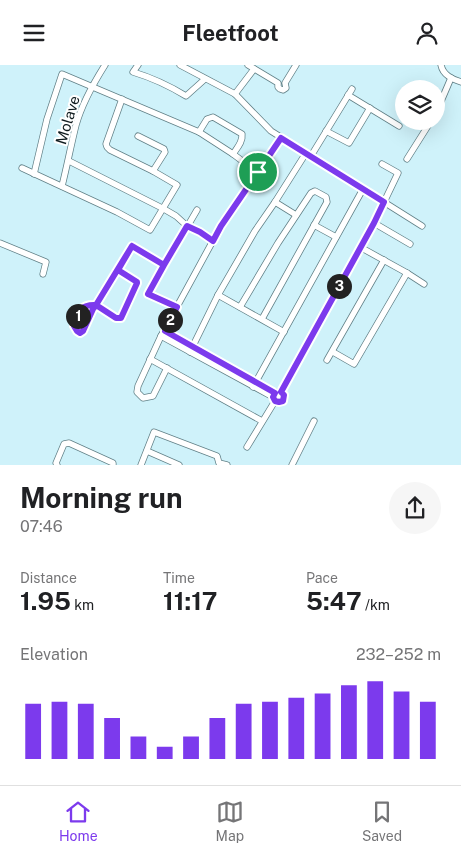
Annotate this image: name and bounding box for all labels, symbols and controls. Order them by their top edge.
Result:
icon: menu [20,19,48,47]
icon: person [413,19,441,47]
text: Fleetfoot [182,20,279,46]
map controls [395,80,445,130]
button: layers [395,80,445,130]
street label: Molave [52,93,83,146]
pin [237,151,279,193]
icon: arrive [244,158,272,186]
pin: 3 [326,273,352,299]
text: 3 [335,278,344,294]
pin: 1 [66,303,90,329]
pin: 2 [158,307,182,333]
text: 1 [76,308,82,324]
text: 2 [166,312,175,328]
text: Morning run [20,481,183,514]
button: share [389,482,441,534]
text: 07:46 [20,517,63,536]
text: Distance [20,570,77,586]
text: Time [163,570,195,586]
text: Pace [306,570,338,586]
text: 1.95 [20,586,71,616]
text: 11:17 [163,586,218,616]
text: 5:47 [306,586,362,616]
text: km [71,597,94,613]
text: /km [362,597,390,613]
text: Elevation [20,645,88,664]
text: 232–252 m [356,645,441,664]
tab: Home [59,798,98,844]
tab: Map [216,798,244,844]
tab: Saved [362,798,402,844]

